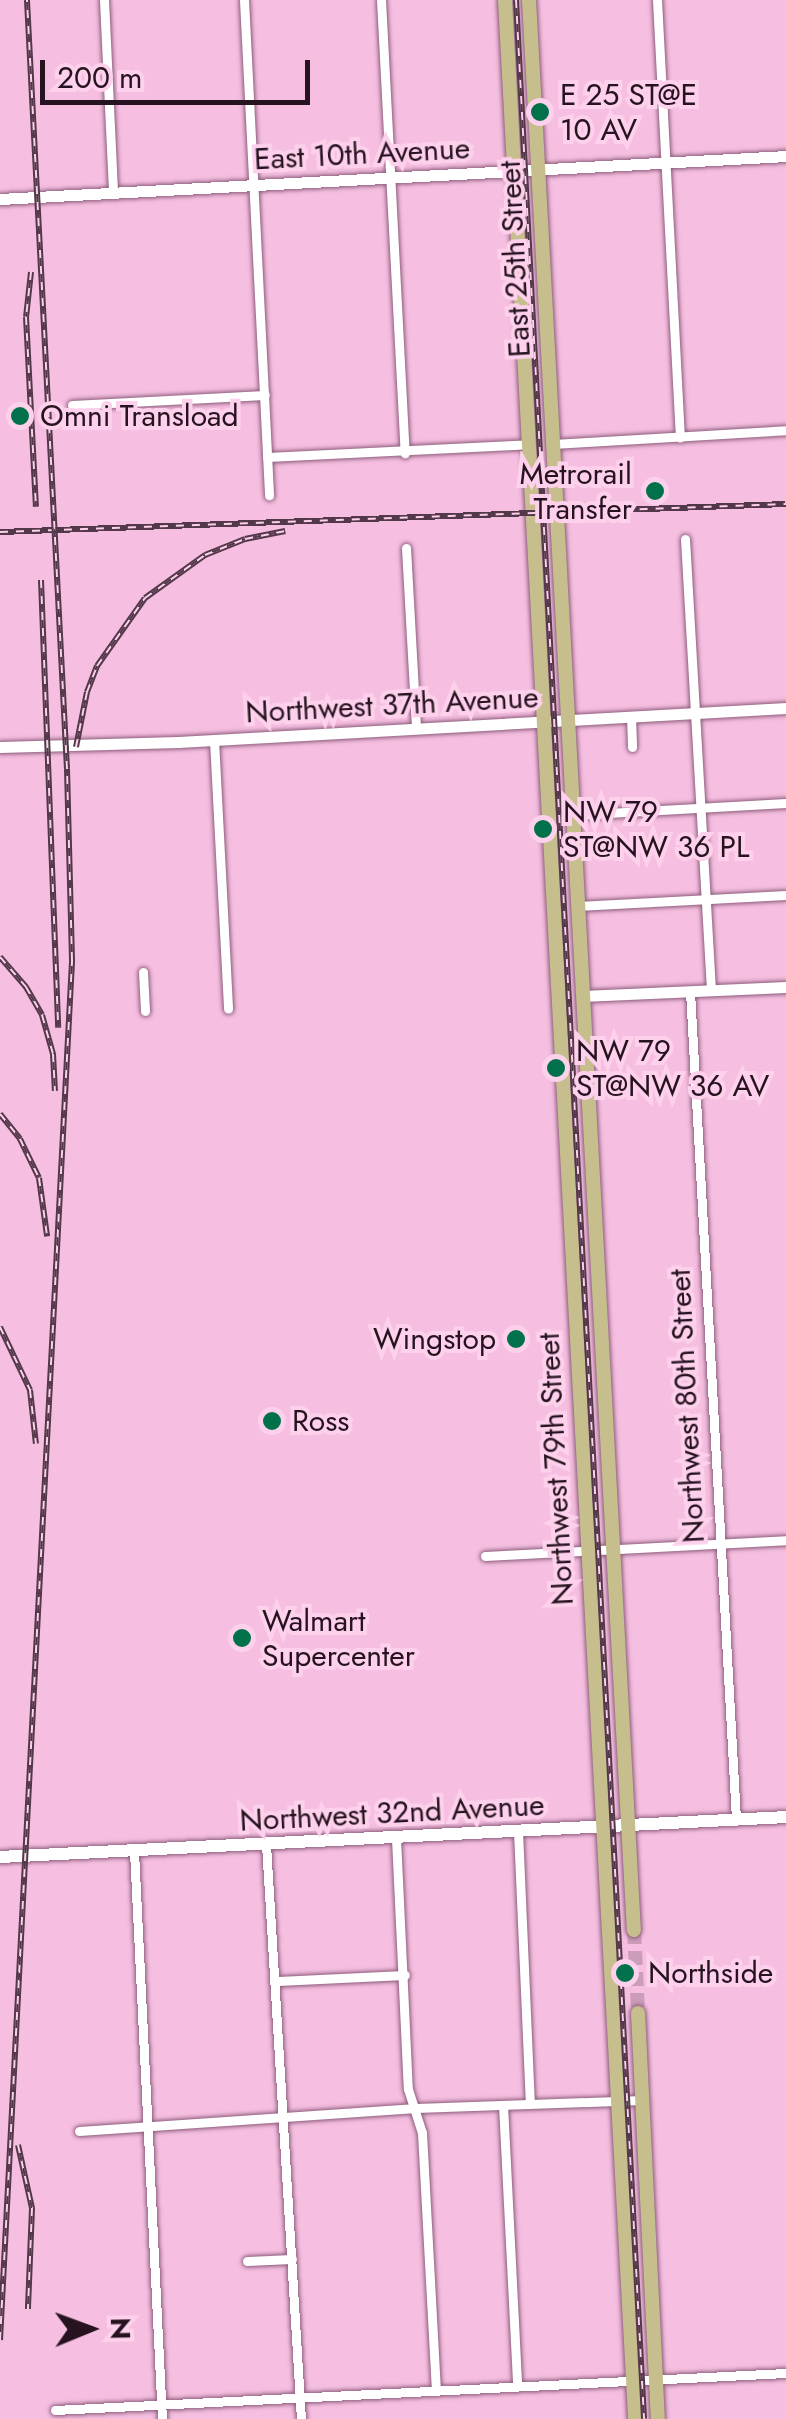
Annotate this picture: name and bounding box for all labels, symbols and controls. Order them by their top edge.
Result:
scale bar [45,40,315,102]
text: 200 m [57,56,142,99]
place label: E 25 ST@E 10 AV [560,77,697,148]
marker: E 25 ST@E 10 AV [529,101,551,123]
street label: East 10th Avenue [253,130,471,178]
street label: East 25th Street [492,160,538,358]
place label: Omni Transload [40,398,239,434]
marker: Omni Transload [9,405,31,427]
place label: Metrorail Transfer [519,456,632,526]
marker: Metrorail Transfer [642,478,668,504]
street label: Northwest 37th Avenue [245,679,539,731]
place label: NW 79 ST@NW 36 PL [563,794,750,864]
marker: NW 79 ST@NW 36 PL [532,818,554,840]
place label: NW 79 ST@NW 36 AV [576,1033,769,1104]
marker: NW 79 ST@NW 36 AV [545,1057,567,1079]
street label: Northwest 80th Street [662,1268,712,1544]
place label: Wingstop [373,1321,496,1357]
marker: Wingstop [505,1328,527,1350]
street label: Northwest 79th Street [531,1332,581,1606]
place label: Ross [292,1403,349,1439]
marker: Ross [261,1410,283,1432]
place label: Walmart Supercenter [262,1603,415,1674]
marker: Walmart Supercenter [231,1627,253,1649]
street label: Northwest 32nd Avenue [239,1787,545,1839]
place label: Northside [648,1955,773,1991]
marker: Northside [612,1960,638,1986]
north arrow [40,2279,140,2379]
text: N [100,2317,141,2340]

